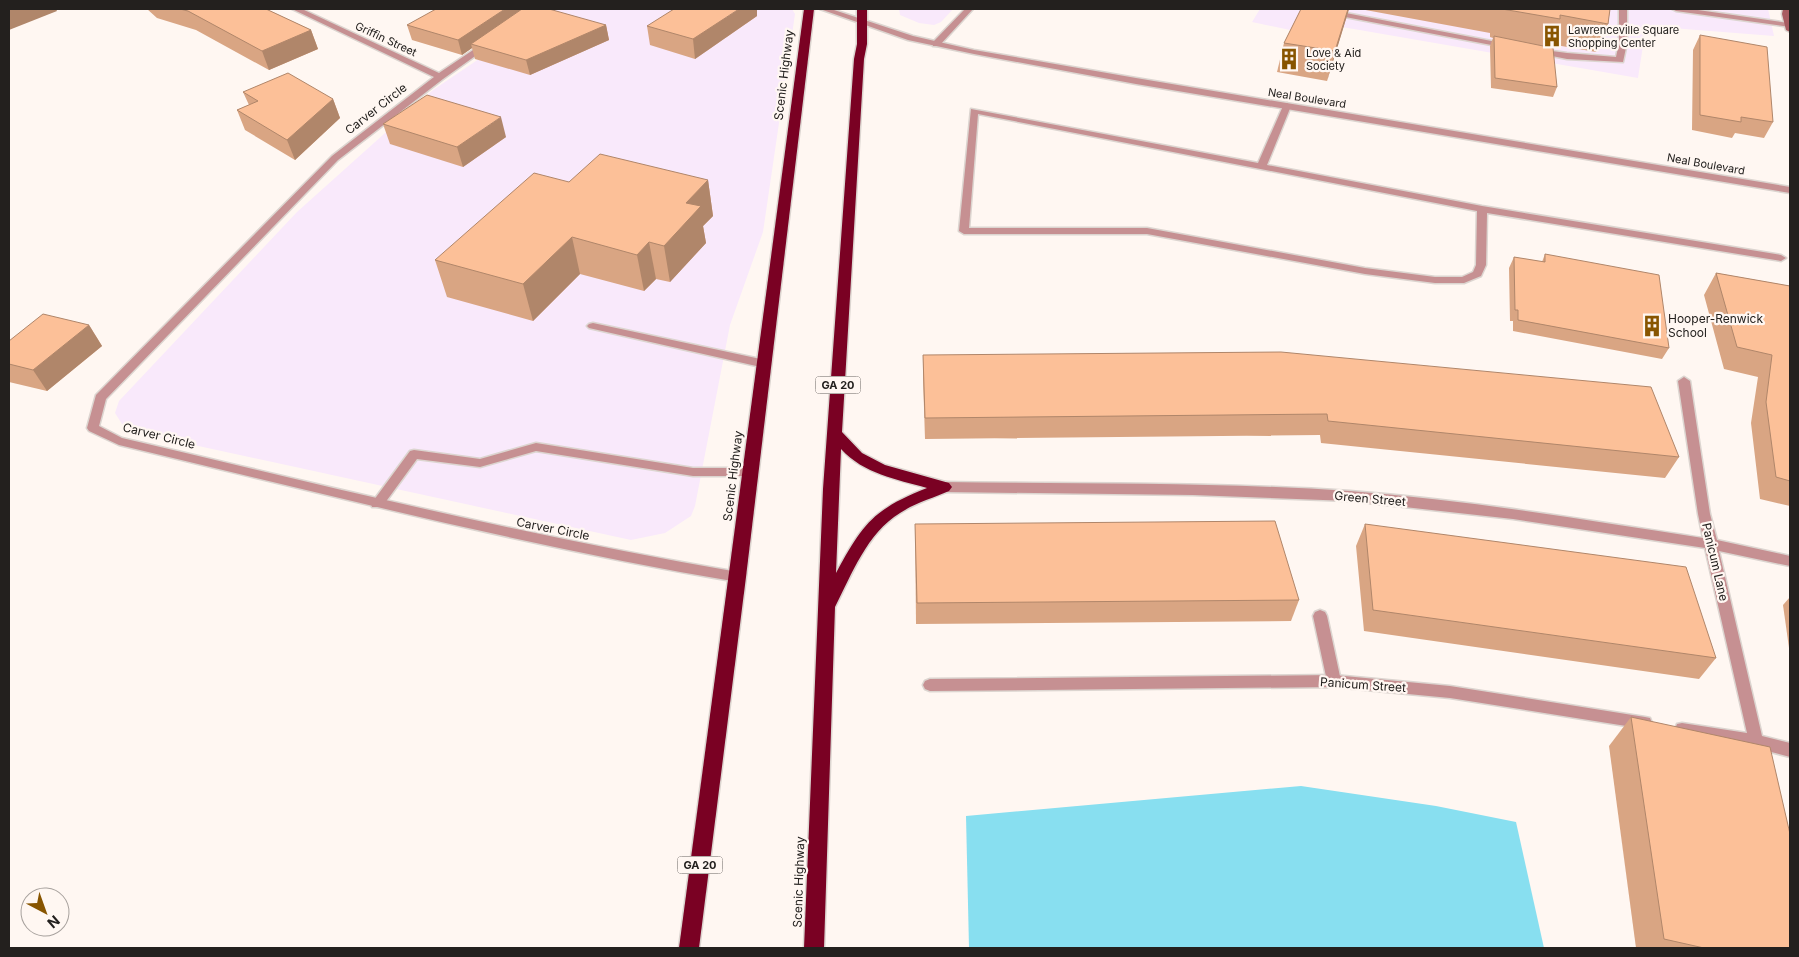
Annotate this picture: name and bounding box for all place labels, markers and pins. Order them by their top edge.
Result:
building icon: Lawrenceville Square Shopping Center [1539,23,1565,49]
place label: Lawrenceville Square Shopping Center [1568,23,1679,50]
building icon: Love & Aid Society [1276,46,1302,72]
place label: Love & Aid Society [1306,46,1361,73]
place label: Hooper-Renwick School [1668,311,1763,340]
building icon: Hooper-Renwick School [1639,313,1665,339]

